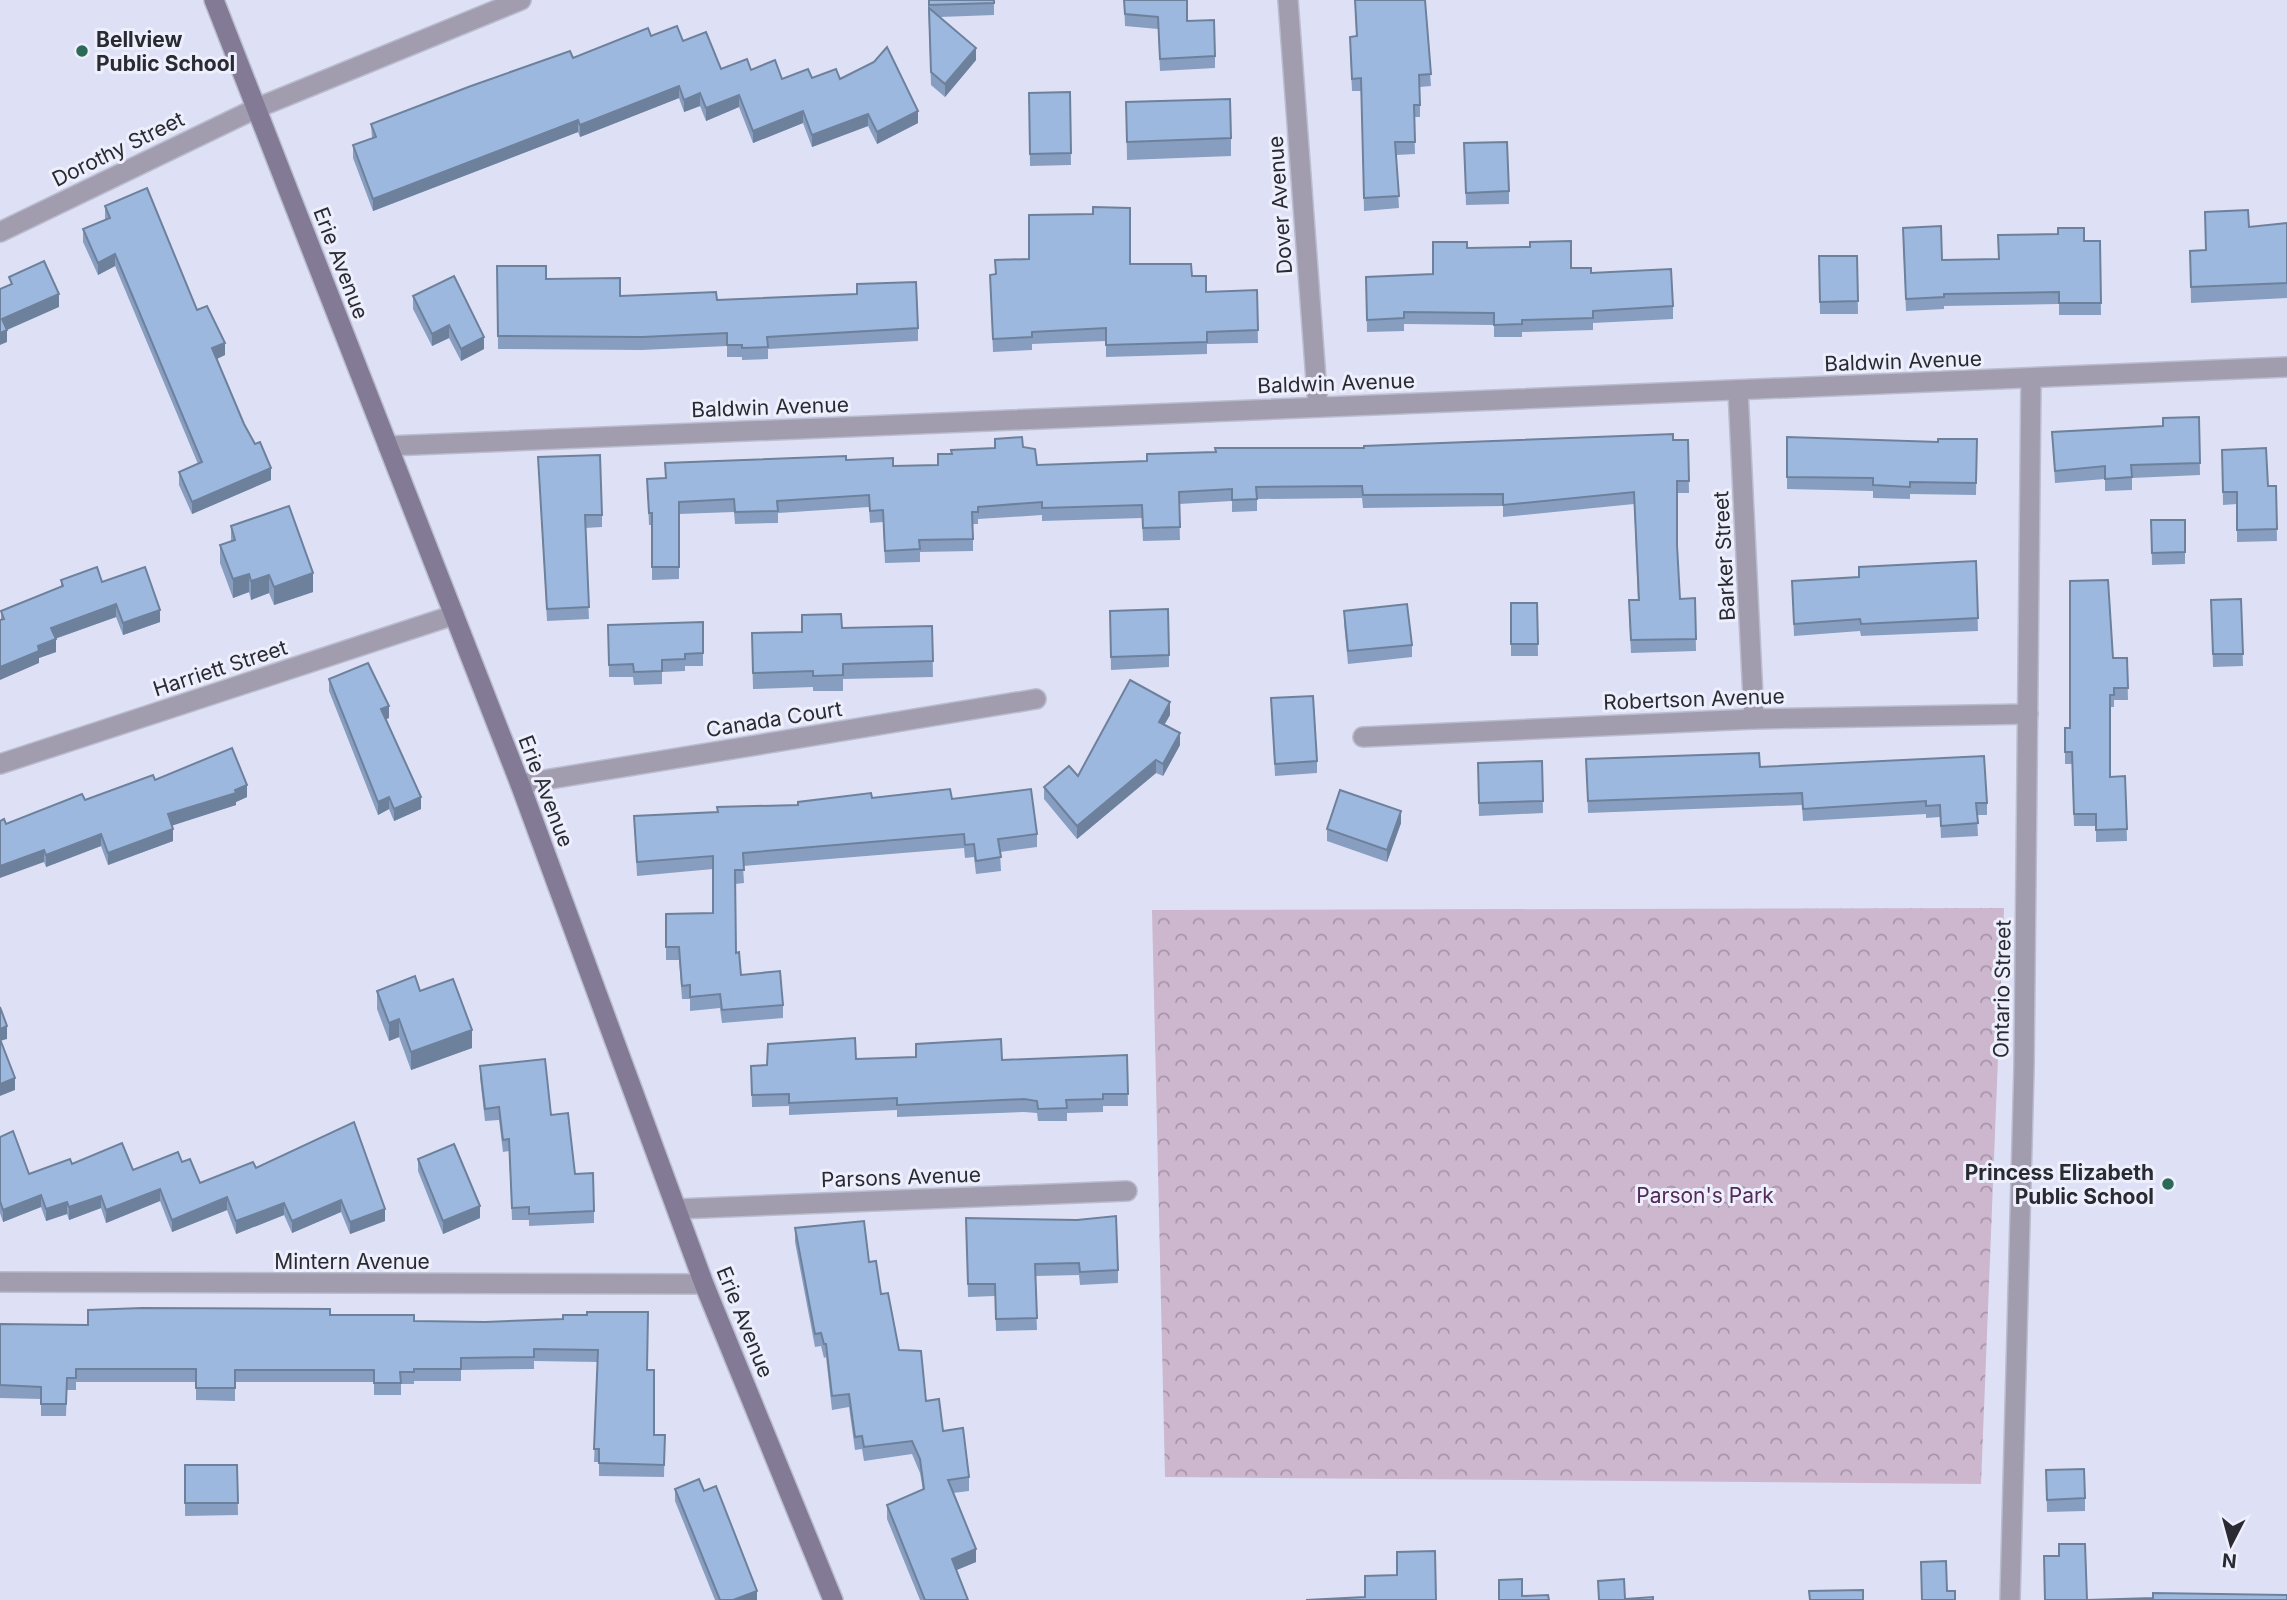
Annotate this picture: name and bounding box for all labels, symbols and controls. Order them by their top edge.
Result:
place label: Bellview Public School [96,27,235,76]
marker: Bellview Public School [74,43,90,59]
street label: Dorothy Street [48,106,188,192]
street label: Dover Avenue [1263,135,1297,275]
street label: Erie Avenue [308,204,374,322]
street label: Baldwin Avenue [1824,346,1982,376]
street label: Baldwin Avenue [1257,368,1415,398]
street label: Baldwin Avenue [691,392,849,422]
street label: Barker Street [1708,490,1740,622]
street label: Harriett Street [150,635,290,701]
street label: Robertson Avenue [1603,683,1785,715]
street label: Canada Court [704,696,844,742]
street label: Erie Avenue [513,732,579,850]
street label: Ontario Street [1988,920,2016,1058]
place label: Princess Elizabeth Public School [1965,1160,2154,1209]
street label: Parsons Avenue [821,1162,981,1192]
marker: Princess Elizabeth Public School [2160,1176,2176,1192]
park label: Parson's Park [1636,1183,1774,1208]
street label: Mintern Avenue [274,1249,430,1274]
street label: Erie Avenue [711,1263,779,1381]
north arrow [2196,1509,2266,1579]
text: N [2221,1548,2238,1573]

